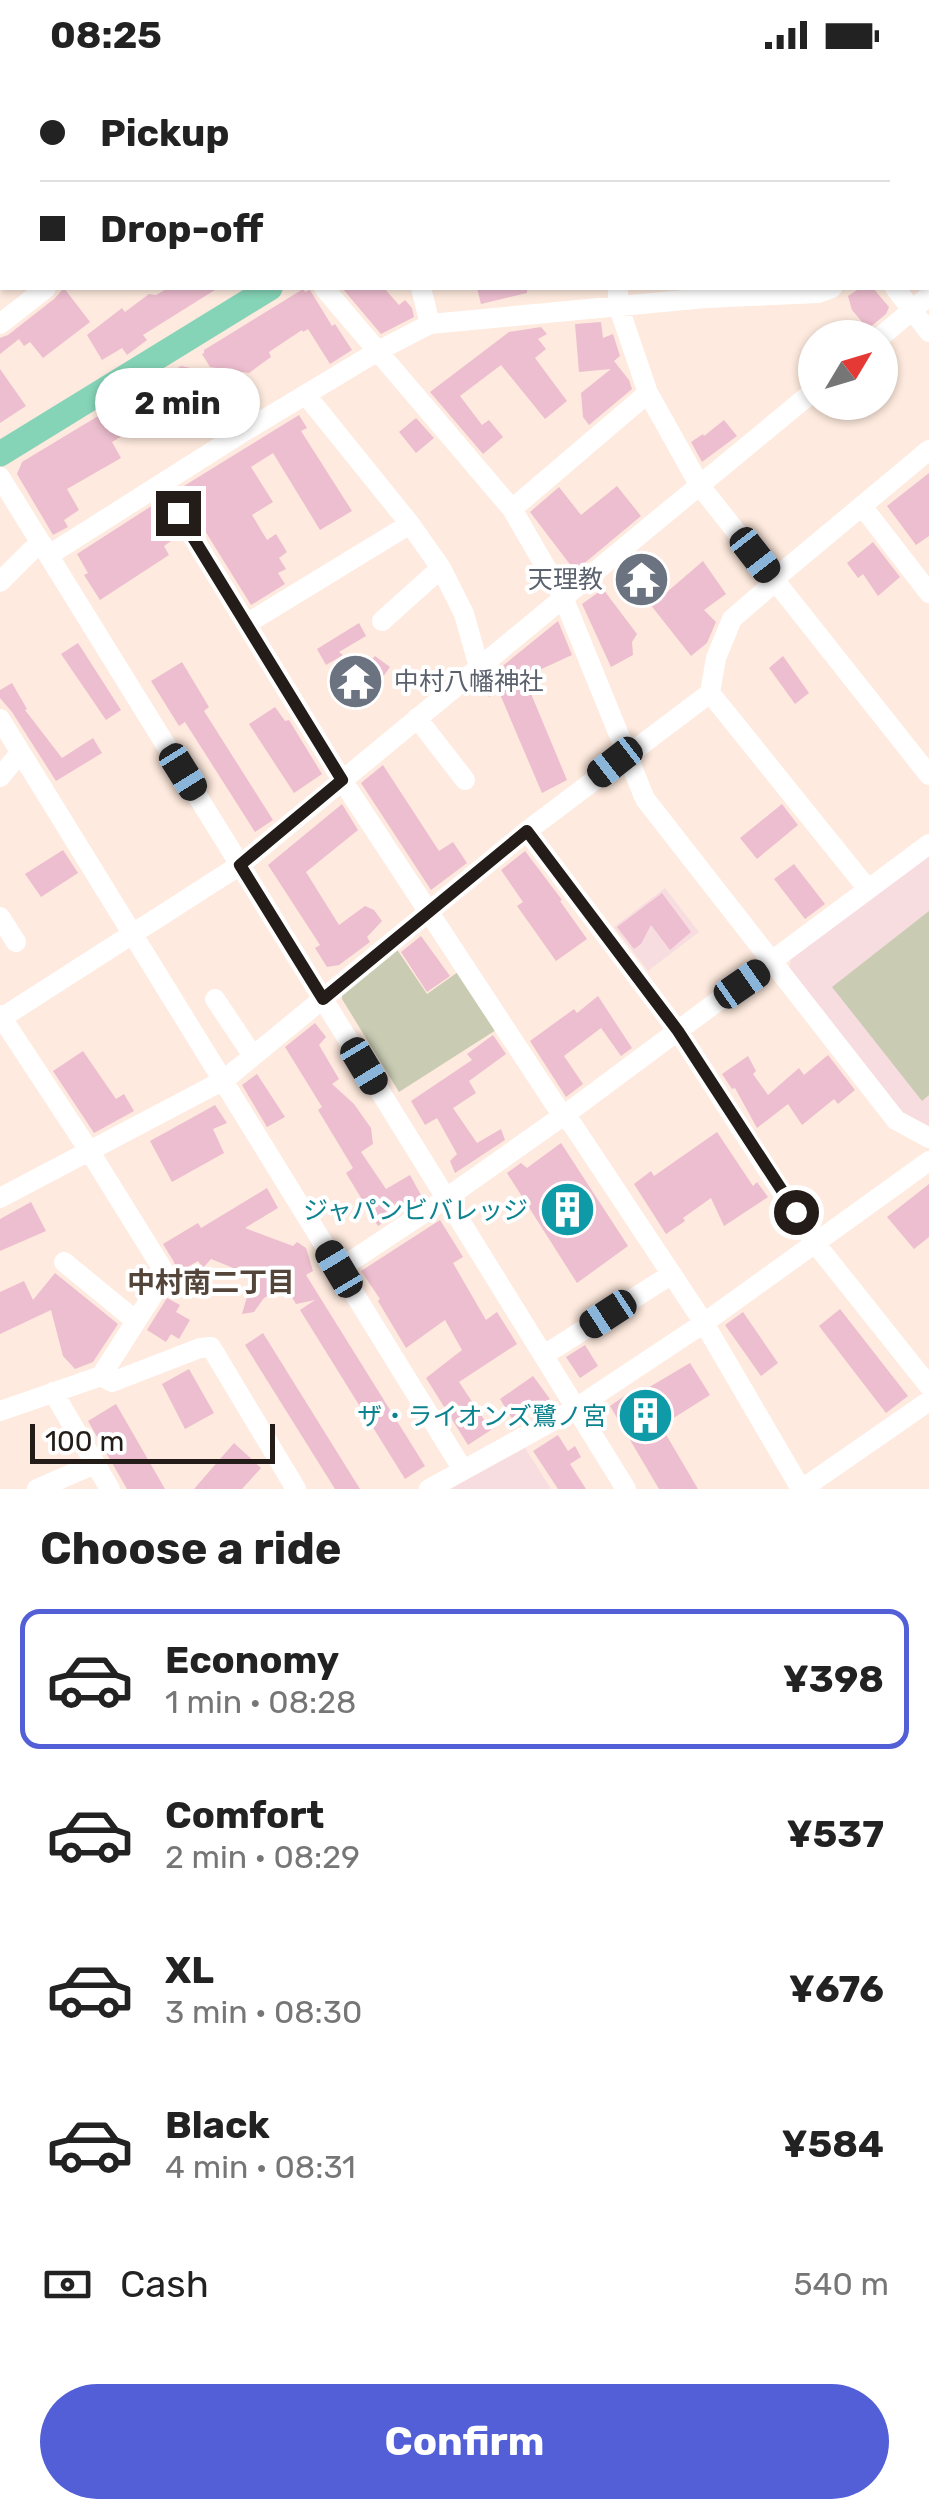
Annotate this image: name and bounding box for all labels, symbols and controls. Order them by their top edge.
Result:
text: 08:25 [50,12,162,58]
text: Pickup [100,110,229,156]
text: Drop-off [100,206,263,252]
north arrow [798,320,898,420]
map controls [798,320,898,420]
callout: 2 min [96,368,260,438]
text: 2 min [134,384,221,422]
route end [156,491,201,536]
car [725,522,785,588]
temple icon: 天理教 [612,549,672,609]
place label: 天理教 [528,565,603,594]
temple icon: 中村八幡神社 [325,651,385,711]
place label: 中村八幡神社 [394,667,544,696]
car [582,732,648,792]
car [154,739,212,805]
car [709,955,775,1013]
car [336,1033,392,1099]
building icon: ジャパンビバレッジ [537,1180,597,1240]
route start [774,1190,819,1235]
place label: ジャパンビバレッジ [303,1196,528,1225]
car [311,1236,367,1302]
district label: 中村南二丁目 [127,1266,295,1299]
car [575,1285,641,1343]
building icon: ザ・ライオンズ鷺ノ宮 [616,1386,676,1446]
place label: ザ・ライオンズ鷺ノ宮 [357,1402,607,1431]
scale bar [30,1419,275,1464]
text: 100 m [45,1425,124,1458]
text: Choose a ride [40,1522,342,1575]
icon: car [45,1634,135,1724]
text: Economy [165,1637,339,1683]
text: ¥398 [783,1656,884,1702]
text: 1 min · 08:28 [165,1683,356,1721]
icon: car [45,1789,135,1879]
text: Comfort [165,1792,324,1838]
text: ¥537 [786,1811,884,1857]
text: 2 min · 08:29 [165,1838,360,1876]
icon: car [45,1944,135,2034]
text: XL [165,1947,214,1993]
text: ¥676 [789,1966,884,2012]
text: 3 min · 08:30 [165,1993,362,2031]
icon: car [45,2099,135,2189]
text: Black [165,2102,270,2148]
text: ¥584 [782,2121,884,2167]
text: 4 min · 08:31 [165,2148,356,2186]
icon: cash [40,2257,95,2312]
text: Cash [120,2261,209,2307]
text: 540 m [794,2265,889,2303]
button: Confirm [40,2384,889,2499]

